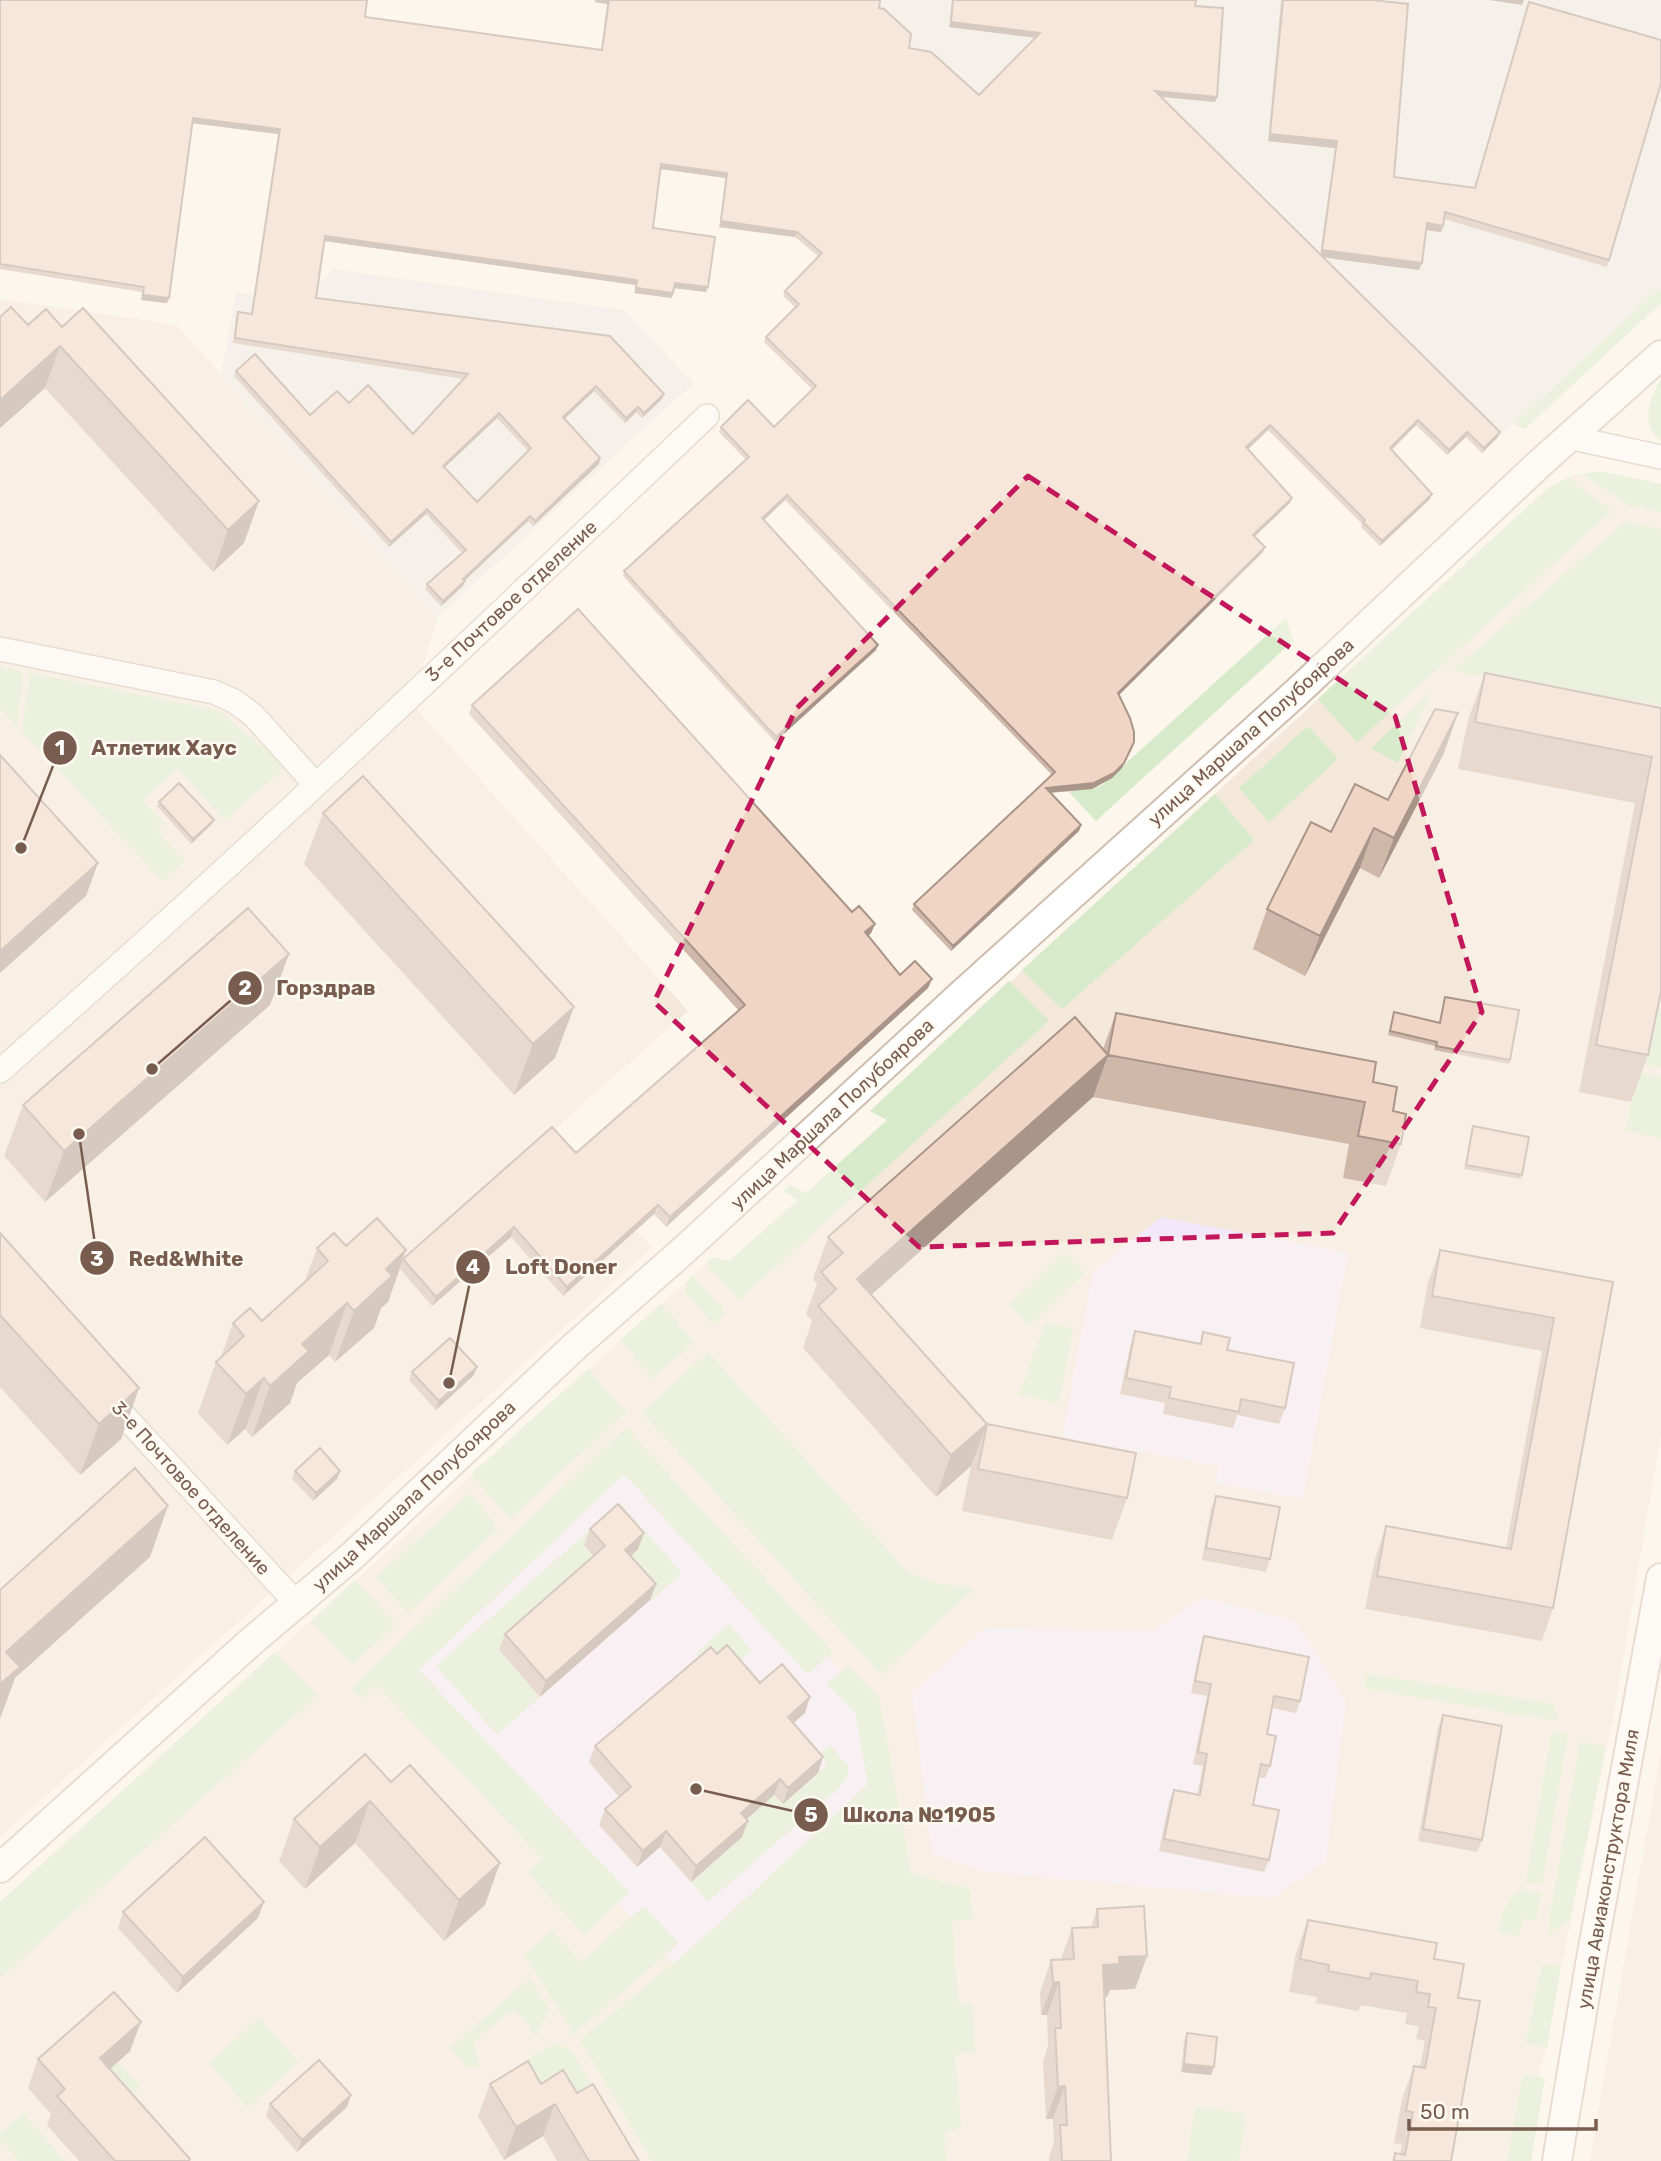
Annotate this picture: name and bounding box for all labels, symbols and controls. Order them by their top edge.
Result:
street label: 3-е Почтовое отделение [420,515,602,687]
street label: улица Маршала Полубоярова [1143,633,1359,831]
callout: Атлетик Хаус [42,727,251,769]
text: 1 [55,735,65,760]
text: Атлетик Хаус [91,735,237,760]
callout: Горздрав [227,967,390,1009]
text: 2 [238,975,252,1000]
text: Горздрав [276,975,376,1000]
street label: улица Маршала Полубоярова [726,1014,938,1214]
callout: Red&White [79,1237,257,1279]
text: 3 [90,1246,104,1271]
text: Red&White [129,1246,243,1271]
callout: Loft Doner [456,1246,631,1288]
text: 4 [466,1254,480,1279]
text: Loft Doner [505,1254,618,1279]
street label: 3-е Почтовое отделение [107,1396,275,1580]
street label: улица Маршала Полубоярова [308,1396,520,1596]
street label: улица Авиаконструктора Миля [1572,1727,1644,2011]
callout: Школа №1905 [793,1794,1009,1836]
text: 5 [804,1802,818,1827]
text: Школа №1905 [842,1802,996,1827]
scale bar [1409,2088,1596,2132]
text: 50 m [1420,2099,1470,2124]

